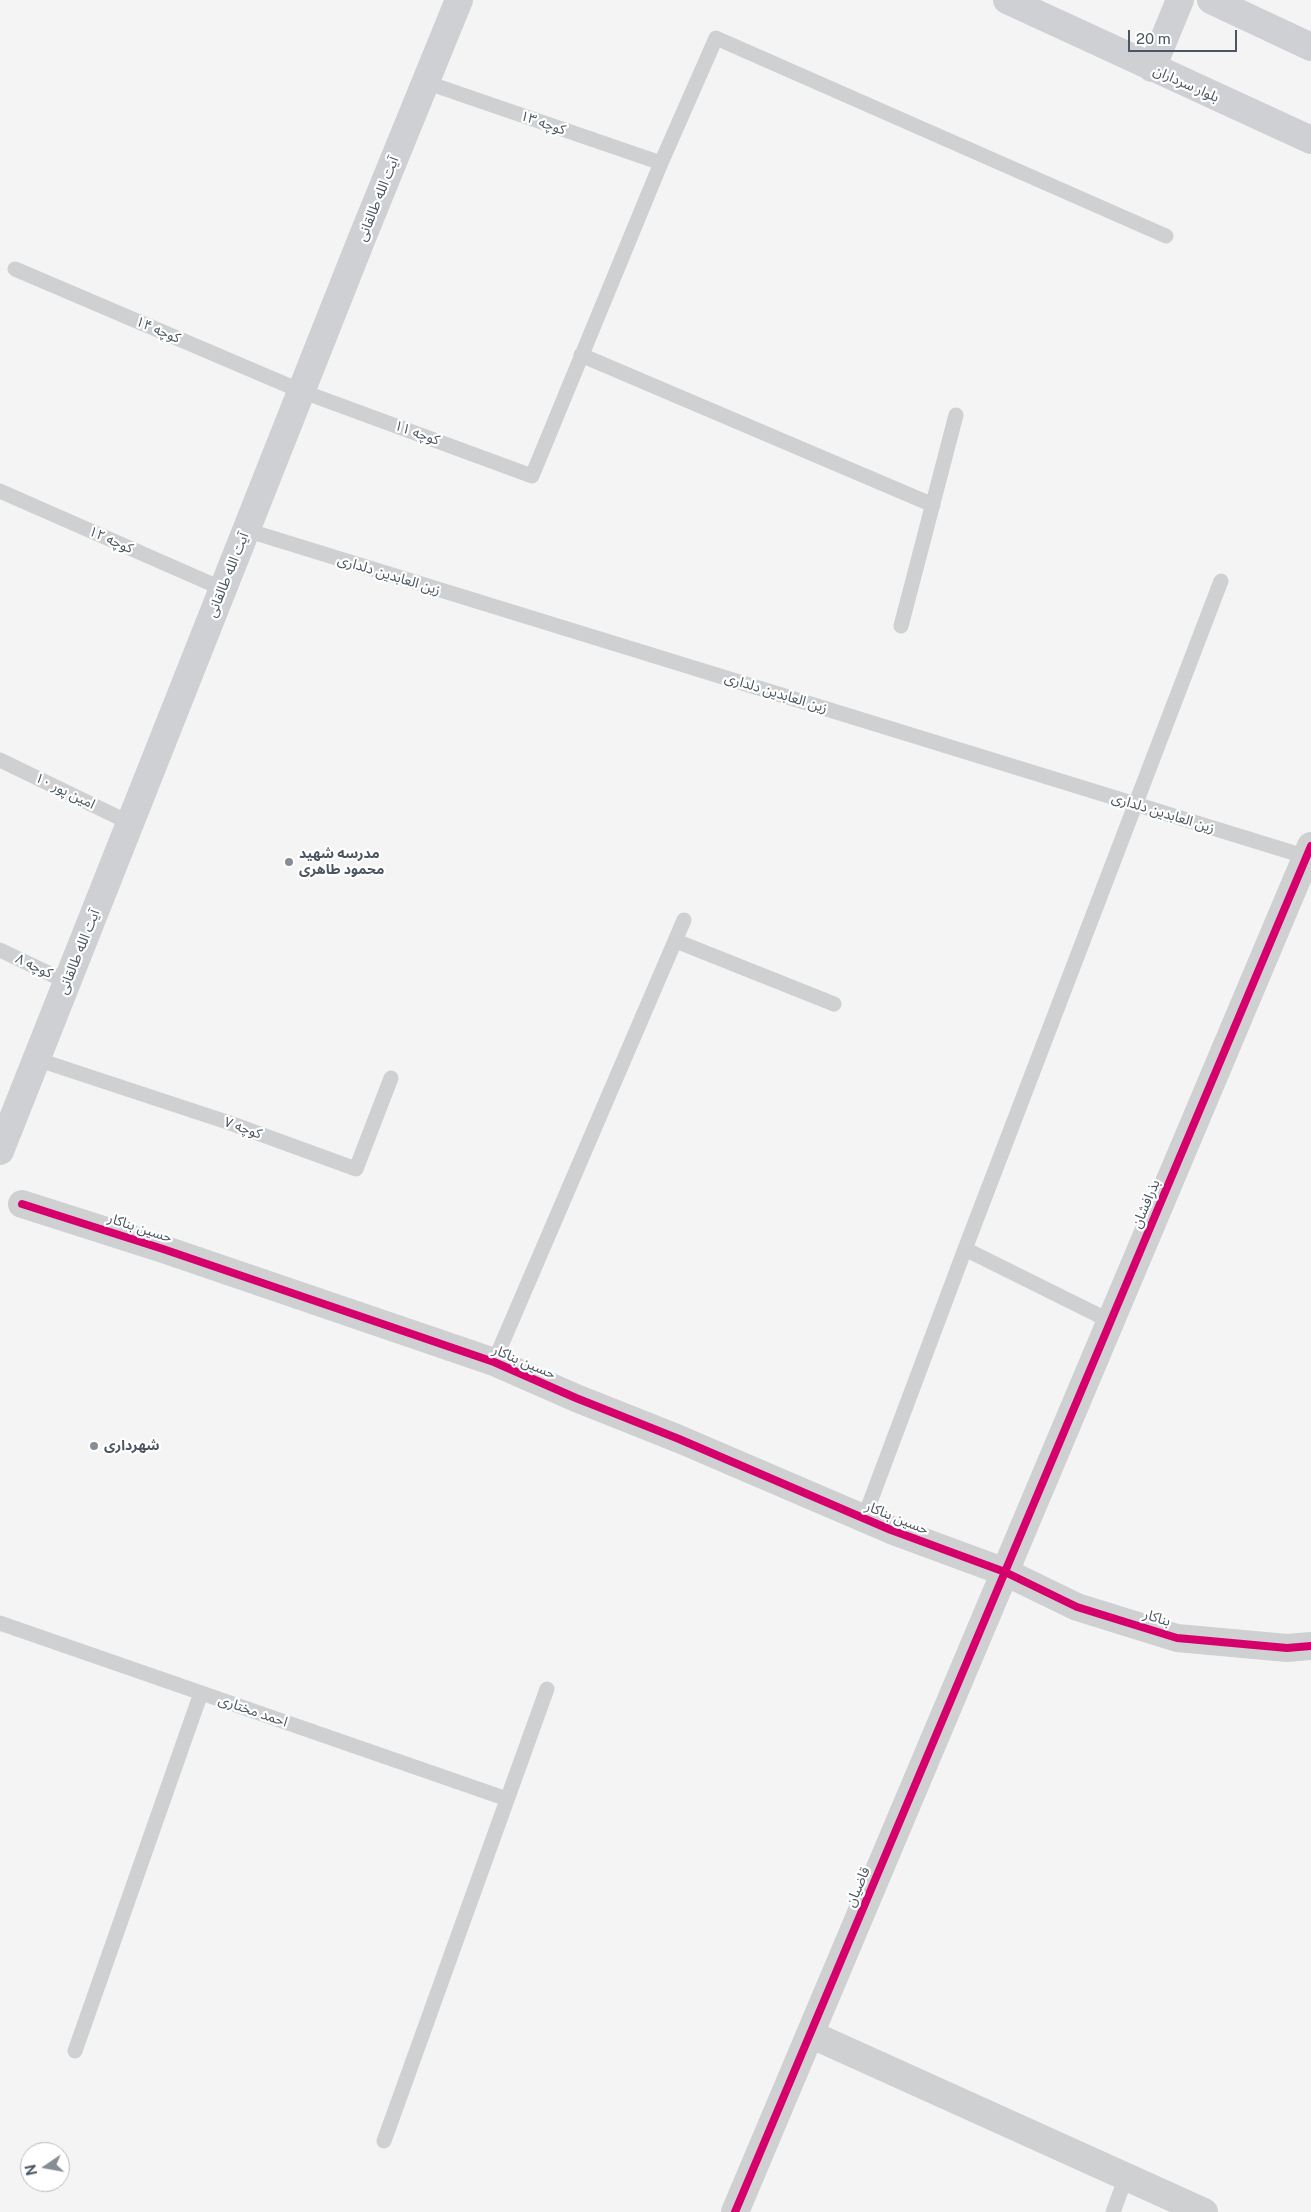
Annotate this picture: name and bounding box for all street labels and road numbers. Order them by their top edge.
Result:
street label: بلوار سرداران [1150,62,1222,106]
street label: کوچه ۱۳ [518,107,568,139]
street label: آیت الله طالقانی [353,154,403,244]
street label: کوچه ۱۴ [133,313,183,347]
street label: کوچه ۱۱ [392,417,442,449]
street label: کوچه ۱۲ [86,523,136,557]
street label: آیت الله طالقانی [203,530,253,620]
street label: زین العابدین دلداری [335,551,443,599]
street label: زین العابدین دلداری [722,669,830,717]
street label: امین پور ۱۰ [32,769,98,813]
street label: زین العابدین دلداری [1109,789,1217,837]
street label: آیت الله طالقانی [54,907,104,997]
street label: کوچه ۸ [13,950,55,982]
street label: کوچه ۷ [222,1113,264,1143]
street label: بذرافشان [1128,1177,1164,1231]
street label: حسین بناکار [106,1210,174,1246]
street label: حسین بناکار [490,1341,558,1383]
street label: حسین بناکار [863,1498,931,1538]
street label: بناکار [1141,1606,1173,1630]
street label: احمد مختاری [216,1691,290,1731]
street label: قاضیان [842,1864,874,1910]

